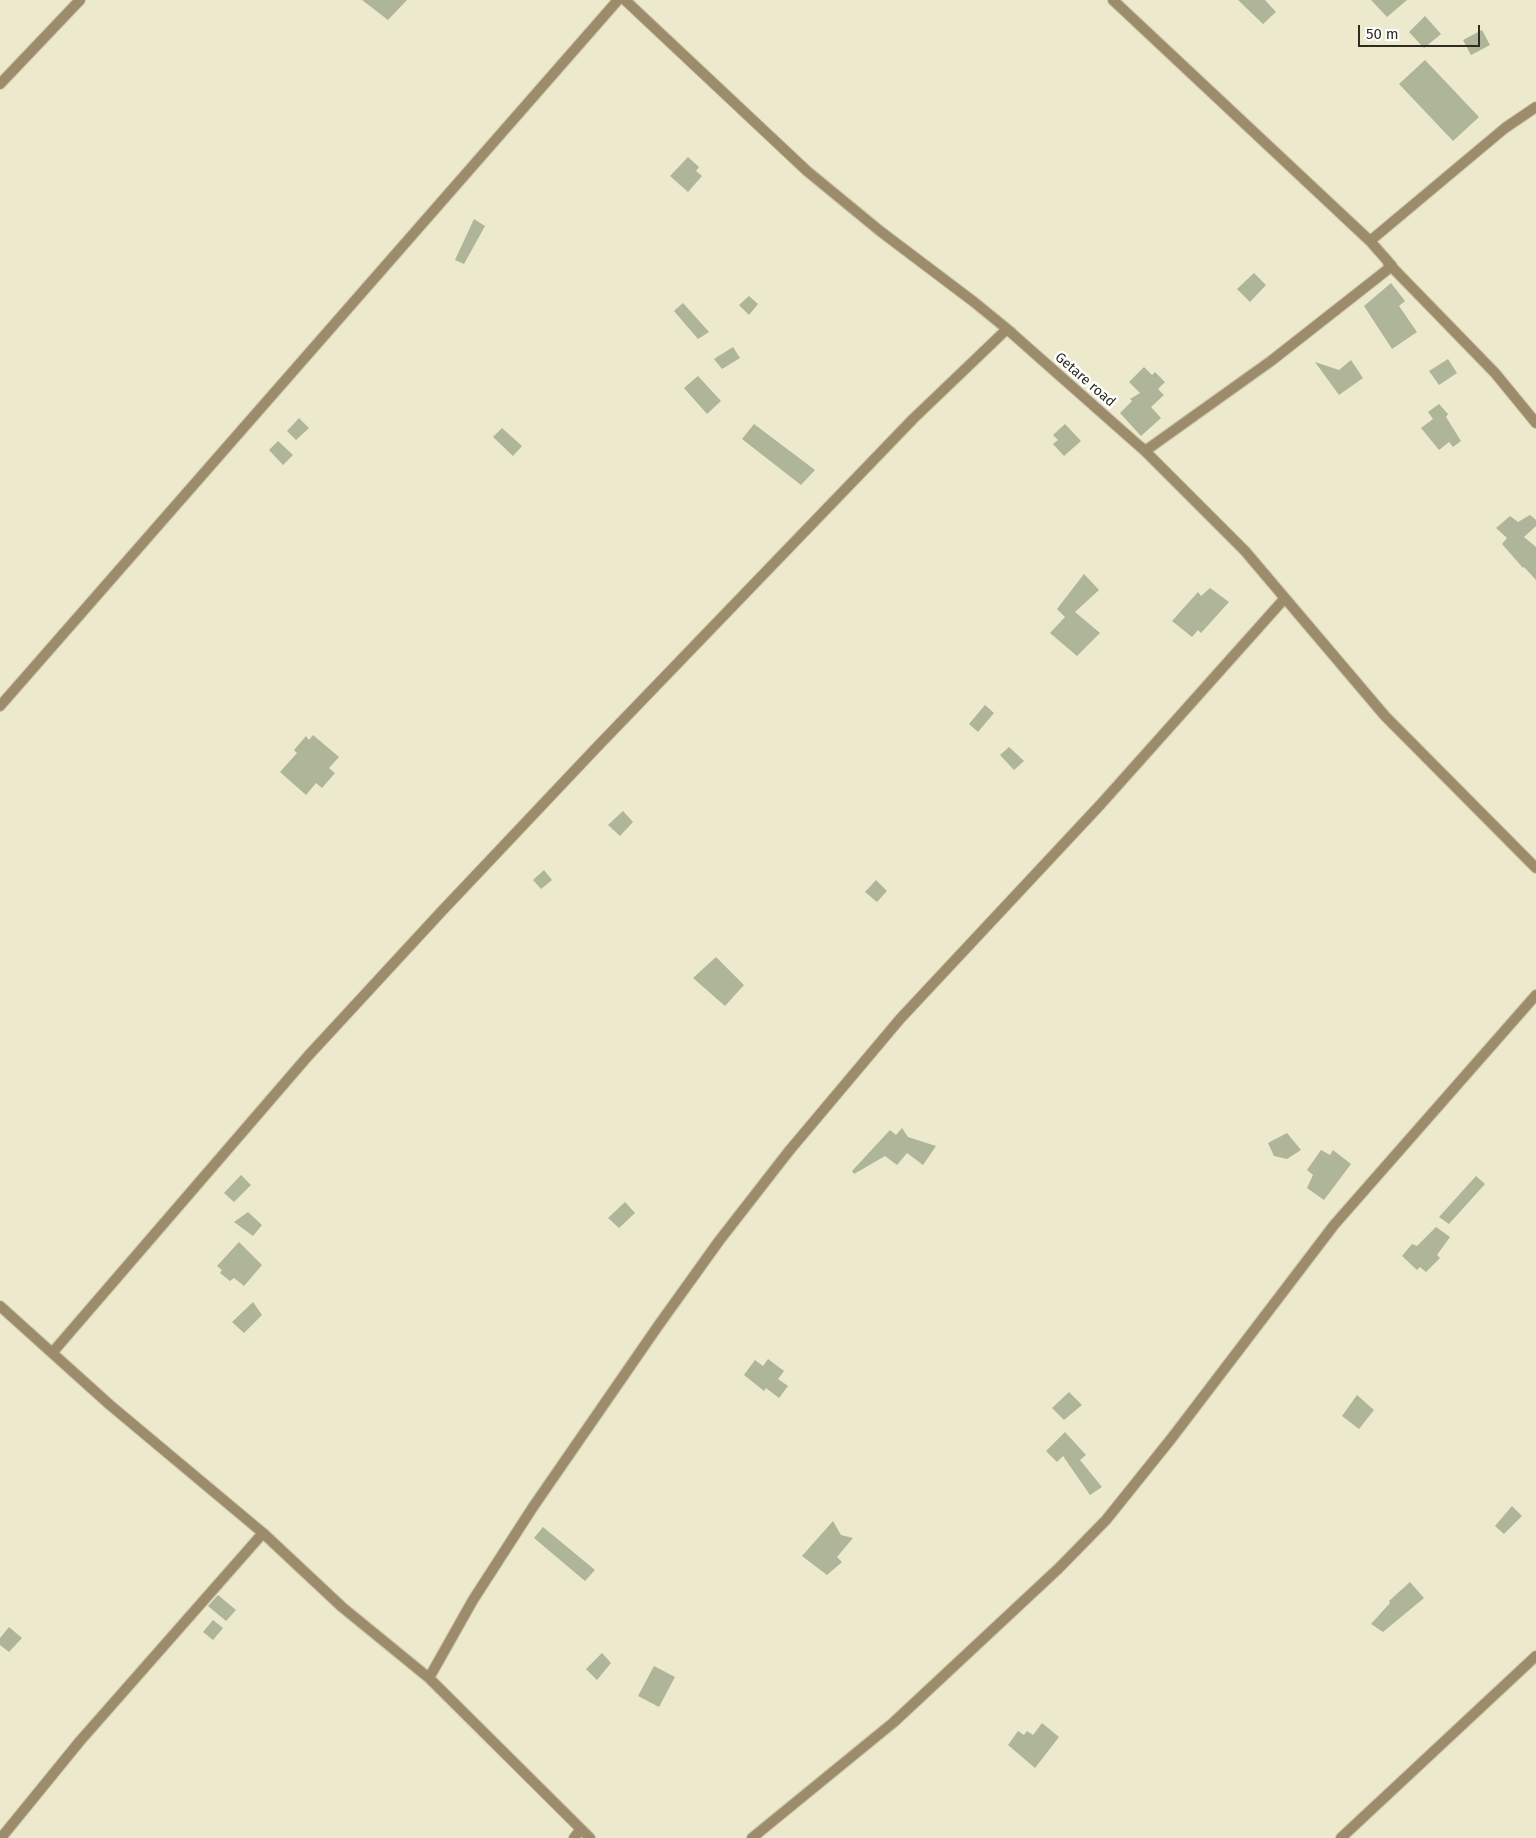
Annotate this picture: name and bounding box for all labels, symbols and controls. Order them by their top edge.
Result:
scale bar [1361,15,1484,47]
text: 50 m [1366,25,1399,43]
street label: Getare road [1051,349,1119,411]

